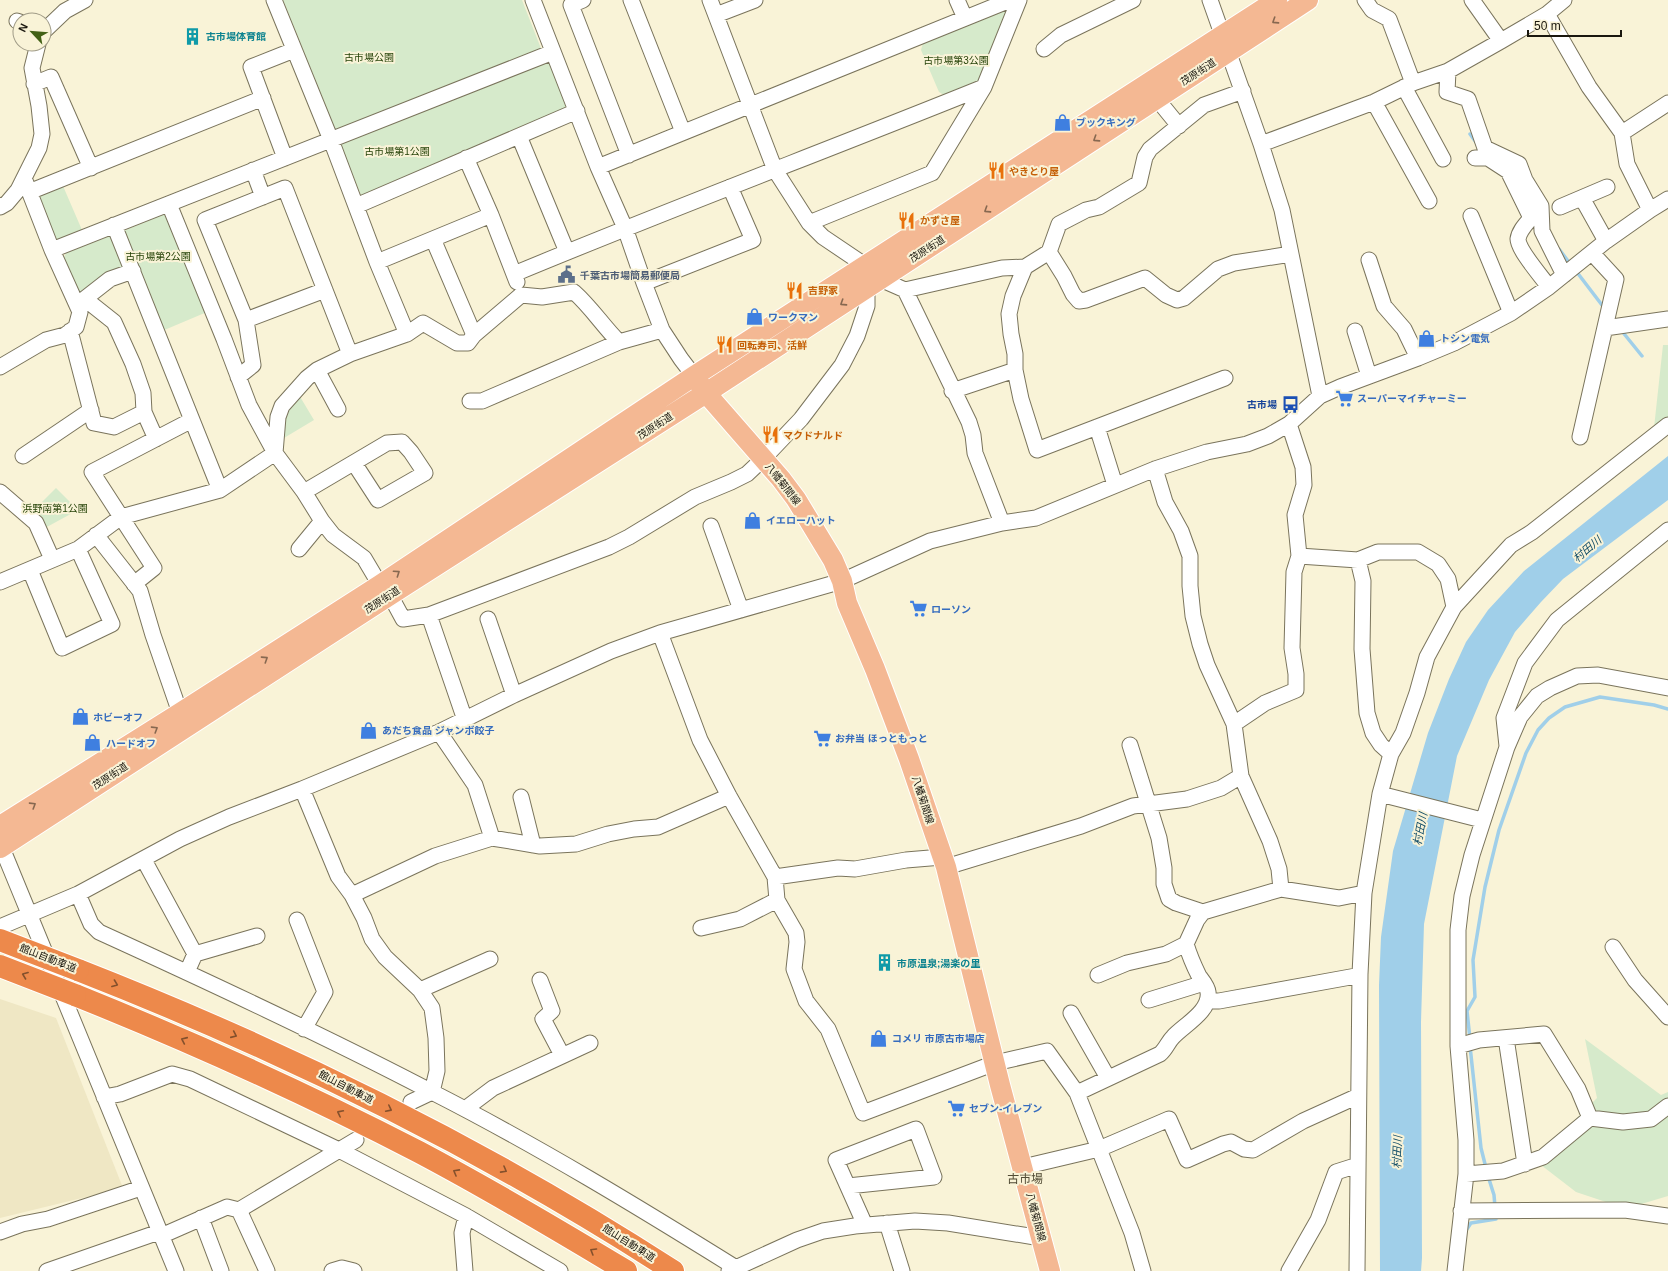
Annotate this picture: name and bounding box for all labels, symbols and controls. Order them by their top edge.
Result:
north arrow [12,12,52,52]
scale bar [1528,12,1621,38]
one-way arrow [1272,16,1279,24]
text: 50 m [1534,19,1561,33]
text: N [16,21,30,34]
building icon: 古市場体育館 [183,26,203,46]
place label: 古市場体育館 [206,31,266,42]
park label: 古市場公園 [344,52,394,63]
park label: 古市場第3公園 [923,55,989,66]
street label: 茂原街道 [1178,56,1218,88]
shop icon: ブックキング [1053,112,1073,132]
place label: ブックキング [1076,117,1136,128]
one-way arrow [1093,134,1100,141]
park label: 古市場第1公園 [364,146,430,157]
restaurant icon: やきとり屋 [986,161,1006,181]
place label: やきとり屋 [1009,166,1059,177]
one-way arrow [984,205,991,212]
restaurant icon: かずさ屋 [897,210,917,230]
place label: かずさ屋 [920,215,960,226]
street label: 茂原街道 [907,233,947,265]
park label: 古市場第2公園 [125,251,191,262]
public building icon: 千葉古市場簡易郵便局 [557,265,577,285]
place label: 千葉古市場簡易郵便局 [580,270,680,281]
restaurant icon: 吉野家 [785,280,805,300]
place label: 吉野家 [808,285,838,296]
one-way arrow [840,298,847,306]
shop icon: ワークマン [745,307,765,327]
place label: ワークマン [768,312,818,323]
shop icon: トシン電気 [1417,328,1437,348]
place label: トシン電気 [1440,333,1490,344]
restaurant icon: 回転寿司、活鮮 [714,335,734,355]
place label: 回転寿司、活鮮 [737,340,807,351]
supermarket icon: スーパーマイチャーミー [1334,388,1354,408]
place label: スーパーマイチャーミー [1357,393,1467,404]
bus stop icon: 古市場 [1280,394,1300,414]
place label: 古市場 [1247,399,1277,410]
street label: 茂原街道 [635,410,675,442]
restaurant icon: マクドナルド [760,425,780,445]
place label: マクドナルド [783,430,843,441]
street label: 八幡菊間線 [763,461,803,507]
park label: 浜野南第1公園 [22,503,88,514]
shop icon: イエローハット [743,510,763,530]
place label: イエローハット [766,515,836,526]
water label: 村田川 [1571,533,1604,564]
one-way arrow [393,570,400,578]
street label: 茂原街道 [362,584,402,616]
supermarket icon: ローソン [908,599,928,619]
place label: ローソン [931,604,971,615]
one-way arrow [260,657,267,664]
shop icon: ホビーオフ [70,707,90,727]
place label: ホビーオフ [93,712,143,723]
shop icon: あだち食品 ジャンボ餃子 [359,720,379,740]
place label: あだち食品 ジャンボ餃子 [382,725,494,736]
one-way arrow [151,726,158,734]
supermarket icon: お弁当 ほっともっと [812,728,832,748]
shop icon: ハードオフ [83,733,103,753]
place label: お弁当 ほっともっと [835,733,928,744]
place label: ハードオフ [106,738,156,749]
street label: 茂原街道 [90,760,130,792]
street label: 八幡菊間線 [910,775,936,825]
one-way arrow [29,803,36,810]
water label: 村田川 [1411,811,1429,846]
street label: 館山自動車道 [18,942,78,974]
building icon: 市原温泉;湯楽の里 [874,953,894,973]
place label: 市原温泉;湯楽の里 [897,958,980,969]
one-way arrow [22,972,29,980]
one-way arrow [110,979,118,987]
shop icon: コメリ 市原古市場店 [869,1028,889,1048]
one-way arrow [230,1030,237,1038]
place label: コメリ 市原古市場店 [892,1033,985,1044]
one-way arrow [181,1037,189,1045]
street label: 館山自動車道 [317,1068,375,1106]
supermarket icon: セブン-イレブン [946,1098,966,1118]
place label: セブン-イレブン [969,1103,1042,1114]
one-way arrow [385,1104,393,1112]
one-way arrow [337,1110,345,1117]
water label: 村田川 [1390,1134,1404,1169]
one-way arrow [500,1165,507,1173]
one-way arrow [452,1170,460,1177]
district label: 古市場 [1007,1172,1043,1186]
street label: 八幡菊間線 [1024,1191,1048,1243]
street label: 館山自動車道 [601,1222,657,1264]
one-way arrow [590,1248,597,1255]

